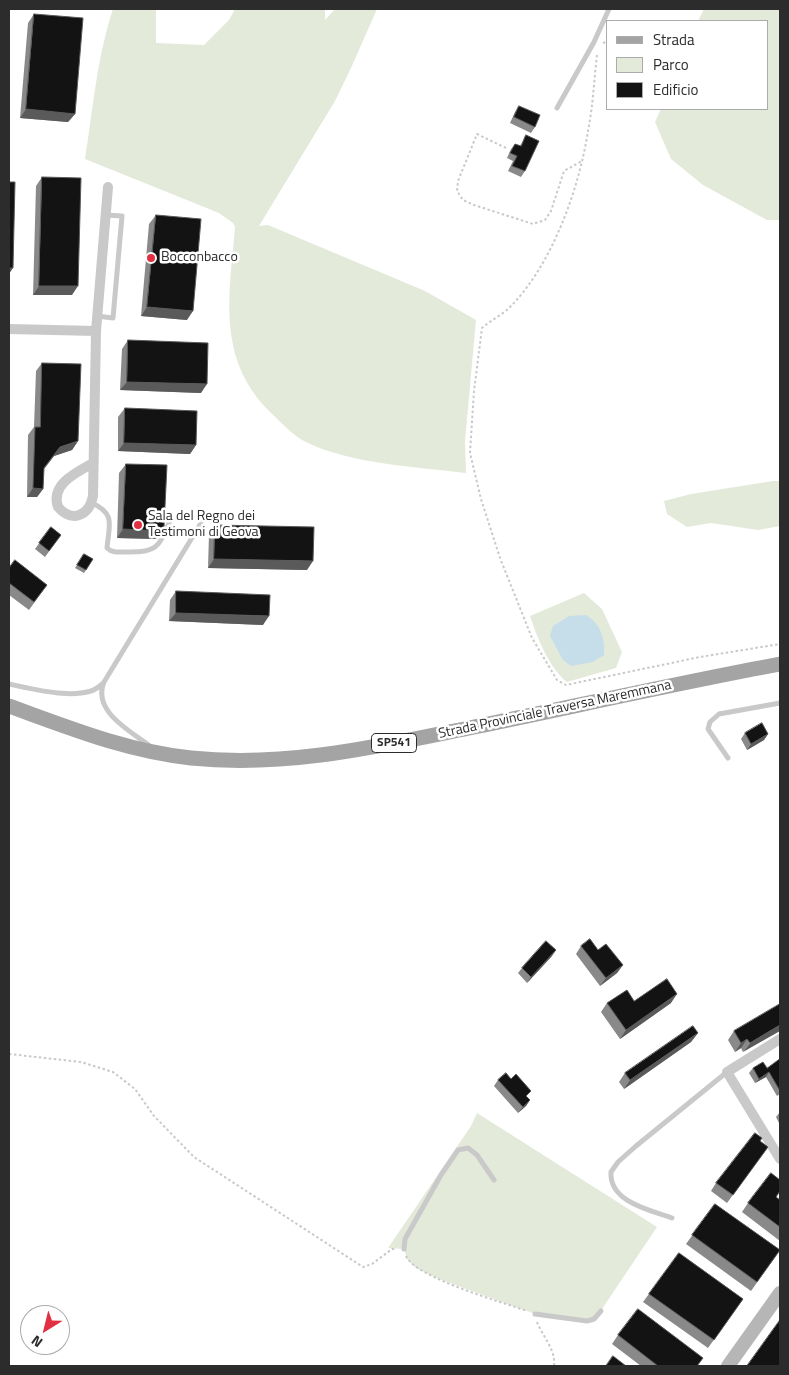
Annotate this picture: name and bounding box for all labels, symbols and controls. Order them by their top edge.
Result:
legend [606,20,769,110]
text: Strada [653,28,694,51]
text: Parco [653,53,689,76]
text: Edificio [653,78,698,101]
place label: Bocconbacco [161,250,238,266]
marker: Bocconbacco [145,252,157,264]
place label: Sala del Regno dei Testimoni di Geova [148,509,259,542]
marker: Sala del Regno dei Testimoni di Geova [132,519,144,531]
street label: Strada Provinciale Traversa Maremmana [437,677,673,743]
road number: SP541 [372,734,416,752]
north arrow [20,1305,70,1355]
text: N [26,1330,47,1353]

